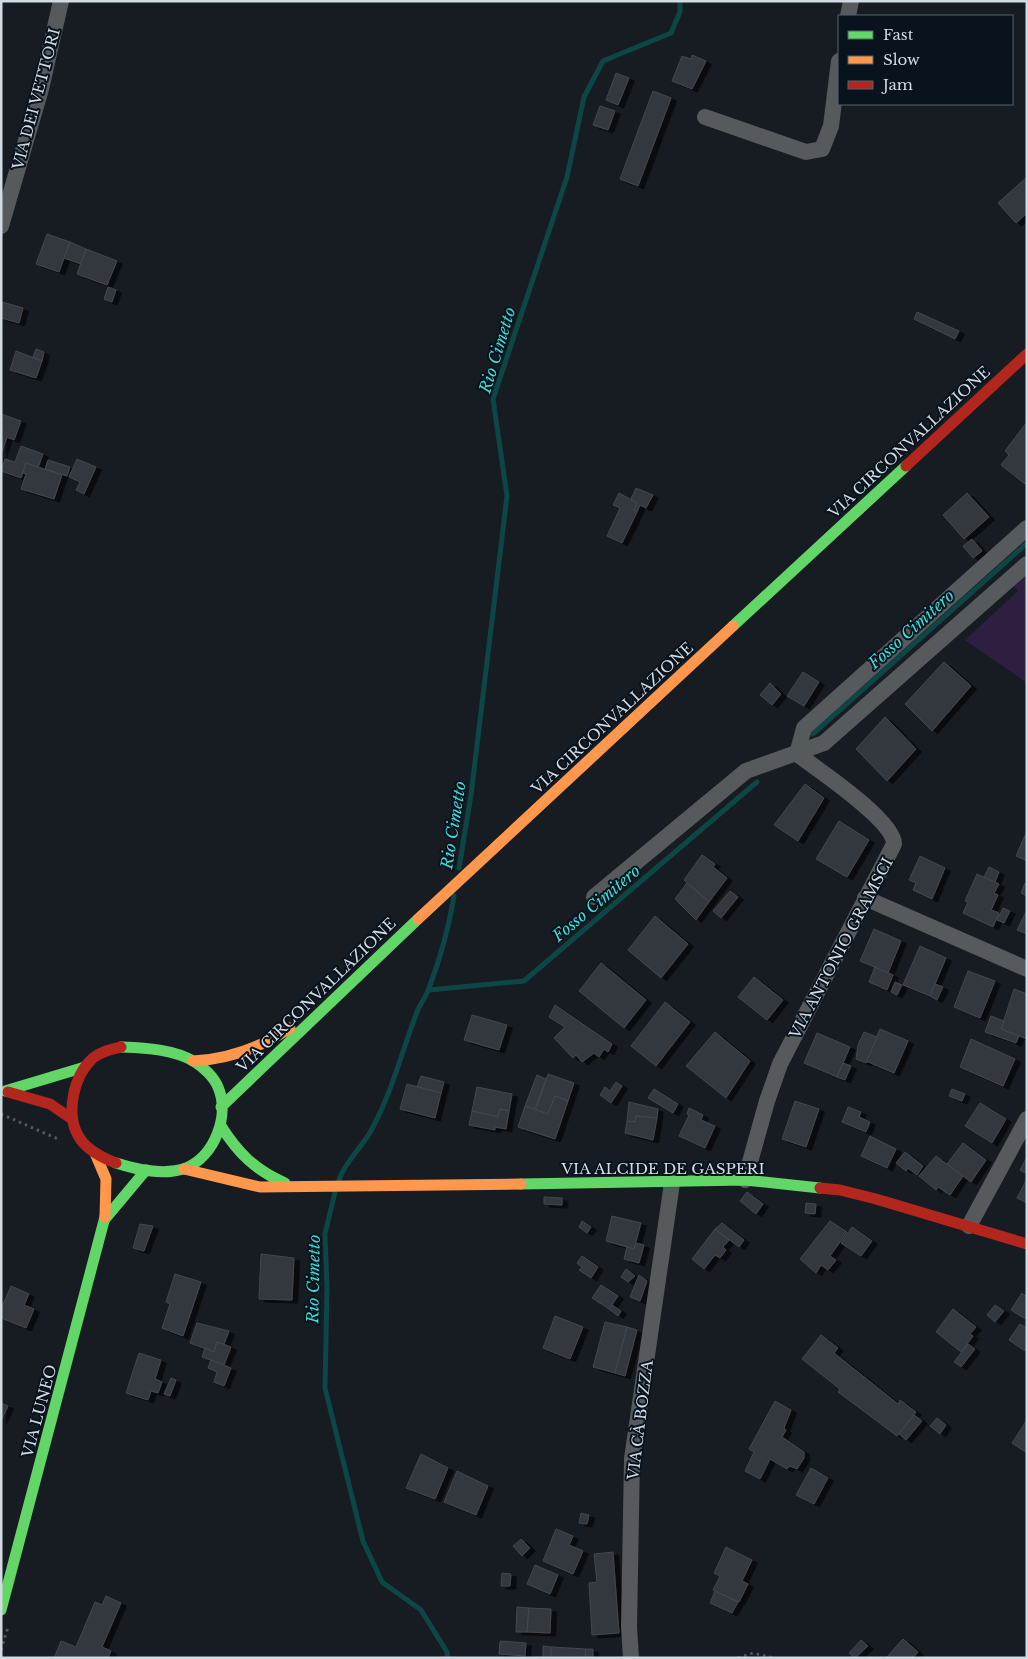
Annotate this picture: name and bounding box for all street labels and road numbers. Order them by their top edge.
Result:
street label: VIA DEI VETTORI [8,26,64,173]
street label: VIA CIRCONVALLAZIONE [823,362,994,523]
street label: VIA CIRCONVALLAZIONE [526,638,697,799]
street label: VIA ANTONIO GRAMSCI [785,854,897,1043]
street label: VIA CIRCONVALLAZIONE [232,914,400,1077]
street label: VIA ALCIDE DE GASPERI [560,1159,765,1178]
street label: VIA CÀ BOZZA [623,1359,657,1482]
street label: VIA LUNEO [17,1362,61,1461]

